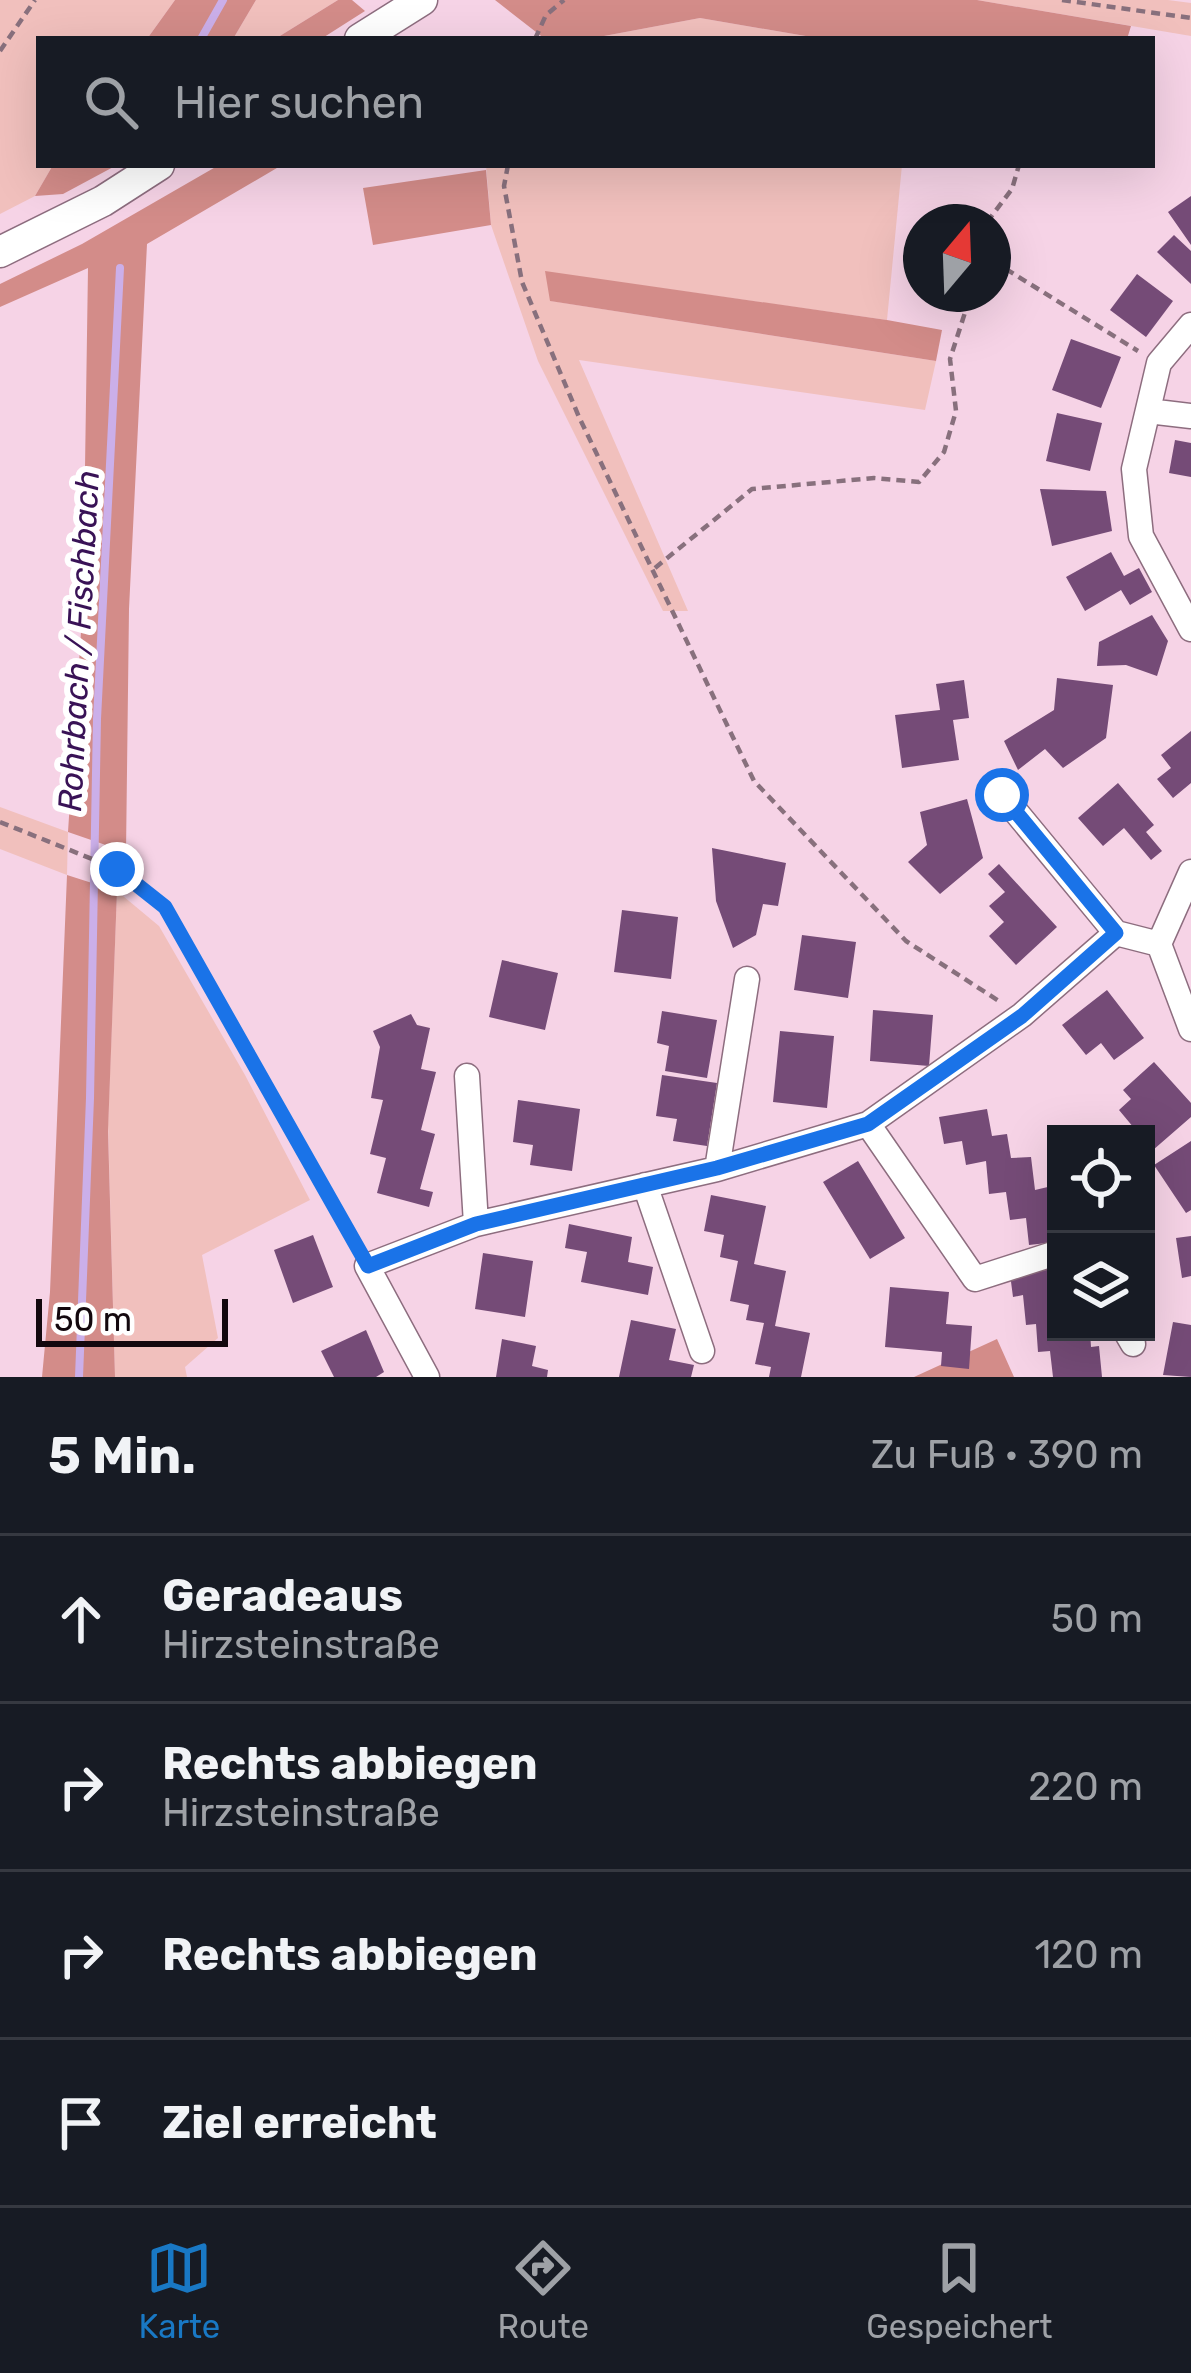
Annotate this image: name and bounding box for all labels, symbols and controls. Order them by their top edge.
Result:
search box [36,36,1155,168]
icon: search [78,69,144,135]
text: Hier suchen [174,76,424,129]
north arrow [903,204,1011,312]
water label: Rohrbach / Fischbach [50,469,107,813]
route start [975,768,1029,822]
route end [90,842,144,896]
map controls [1047,1125,1155,1341]
button: locate [1047,1125,1155,1233]
button: layers [1047,1233,1155,1341]
scale bar [36,1293,228,1346]
text: 50 m [54,1300,132,1339]
text: 5 Min. [48,1425,196,1486]
text: Zu Fuß · 390 m [871,1432,1143,1478]
text: Geradeaus [162,1569,403,1622]
icon: ahead [48,1586,114,1652]
text: 50 m [1051,1596,1143,1642]
text: Hirzsteinstraße [162,1622,440,1668]
text: Rechts abbiegen [162,1737,538,1790]
icon: right [48,1754,114,1820]
text: 220 m [1028,1764,1143,1810]
text: Hirzsteinstraße [162,1790,440,1836]
icon: right [48,1922,114,1988]
text: Rechts abbiegen [162,1928,538,1981]
text: 120 m [1034,1932,1143,1978]
icon: arrive [48,2090,114,2156]
text: Ziel erreicht [162,2096,437,2149]
tab: Karte [139,2235,220,2346]
tab: Route [497,2235,589,2346]
tab: Gespeichert [866,2235,1052,2346]

